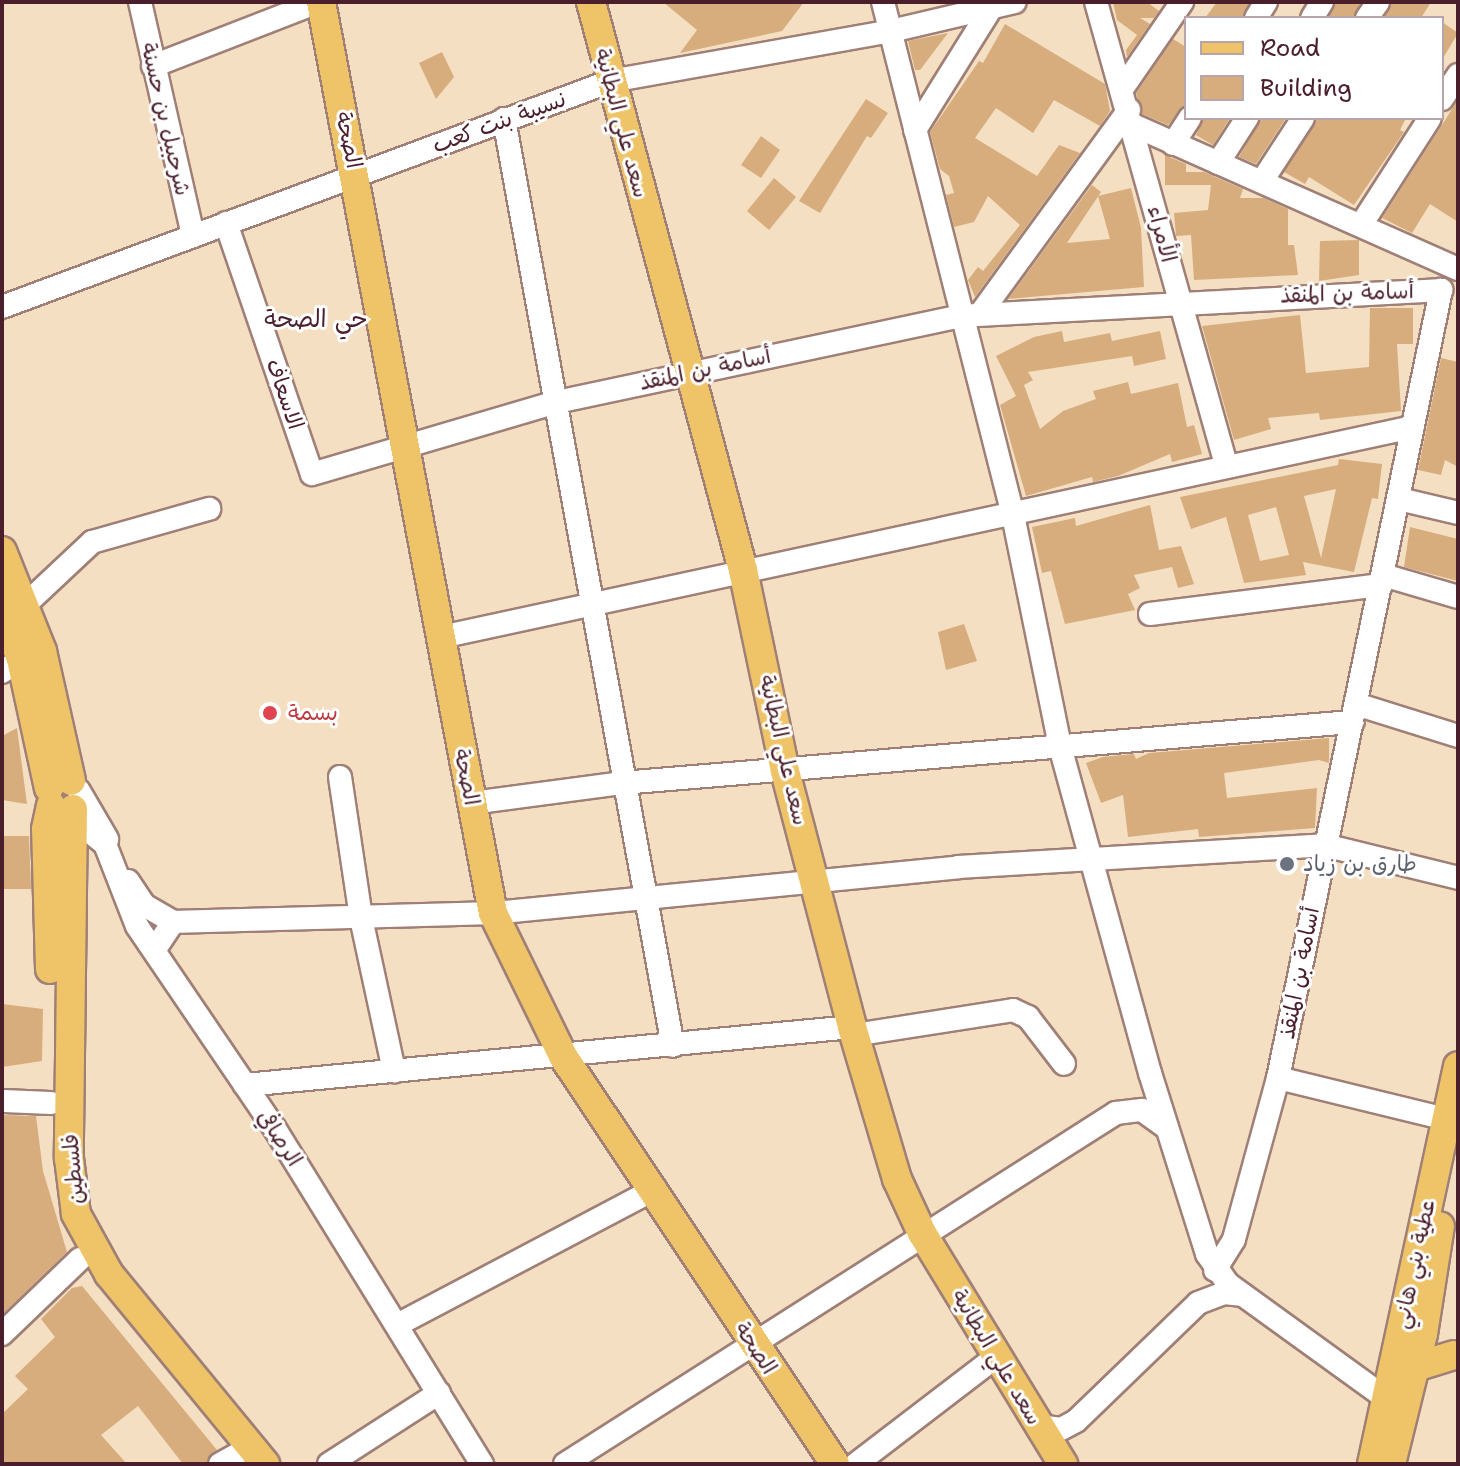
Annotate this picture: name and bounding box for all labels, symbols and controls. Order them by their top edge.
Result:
legend [1184,16,1444,120]
text: Road [1260,32,1320,64]
street label: شرحبيل بن حسنة [136,40,196,198]
street label: سعد علي البطانية [589,45,655,201]
text: Building [1260,72,1352,104]
street label: نسيبة بنت كعب [429,86,569,158]
street label: الصحة [330,109,368,171]
street label: الأمراء [1142,203,1182,265]
street label: أسامة بن المنقذ [1280,277,1414,309]
district label: حي الصحة [264,306,368,334]
street label: أسامة بن المنقذ [637,342,773,396]
street label: الاسعاف [261,355,309,433]
street label: سعد علي البطانية [754,672,814,828]
place label: بسمة [288,700,338,726]
marker: بسمة [259,702,281,724]
street label: الصحة [449,746,485,808]
place label: طارق بن زياد [1303,851,1417,877]
marker: طارق بن زياد [1278,855,1296,873]
street label: أسامة بن المنقذ [1273,905,1325,1041]
street label: الرصافي [252,1105,308,1171]
street label: فلسطين [57,1133,89,1205]
street label: عطية بني هاني [1387,1197,1441,1331]
street label: سعد علي البطانية [946,1284,1048,1430]
street label: الصحة [729,1317,783,1379]

